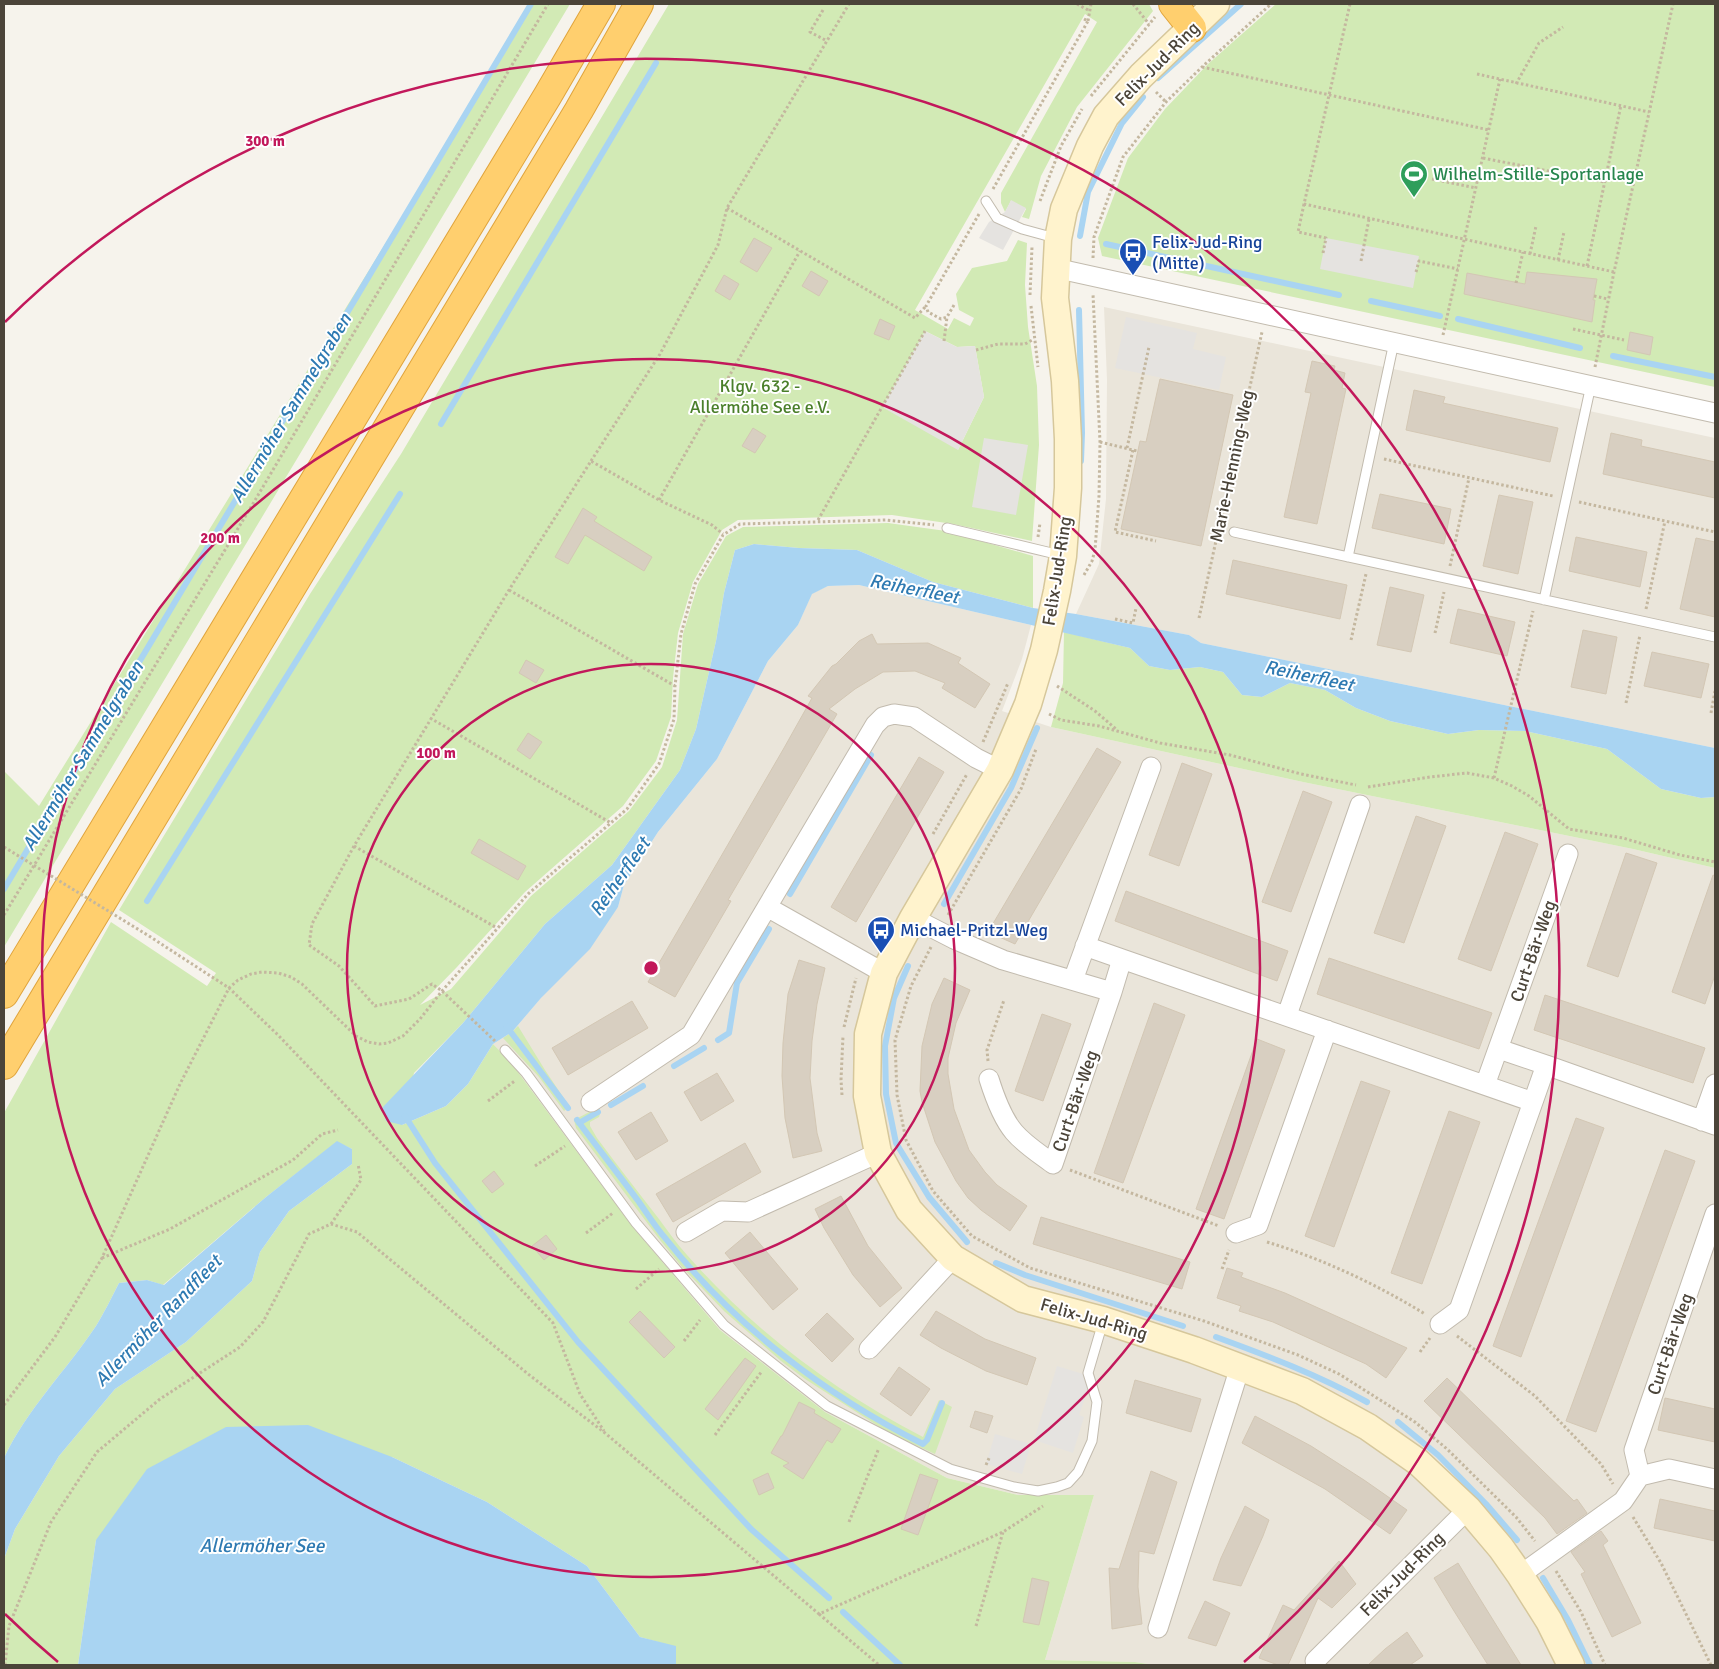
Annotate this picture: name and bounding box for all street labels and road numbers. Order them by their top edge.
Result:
street label: Felix-Jud-Ring [1110,17,1204,111]
street label: Marie-Henning-Weg [1205,388,1259,544]
street label: Felix-Jud-Ring [1037,515,1077,627]
street label: Curt-Bär-Weg [1505,897,1561,1005]
street label: Curt-Bär-Weg [1047,1047,1103,1155]
street label: Curt-Bär-Weg [1642,1290,1698,1398]
street label: Felix-Jud-Ring [1038,1293,1150,1345]
street label: Felix-Jud-Ring [1355,1527,1449,1621]

